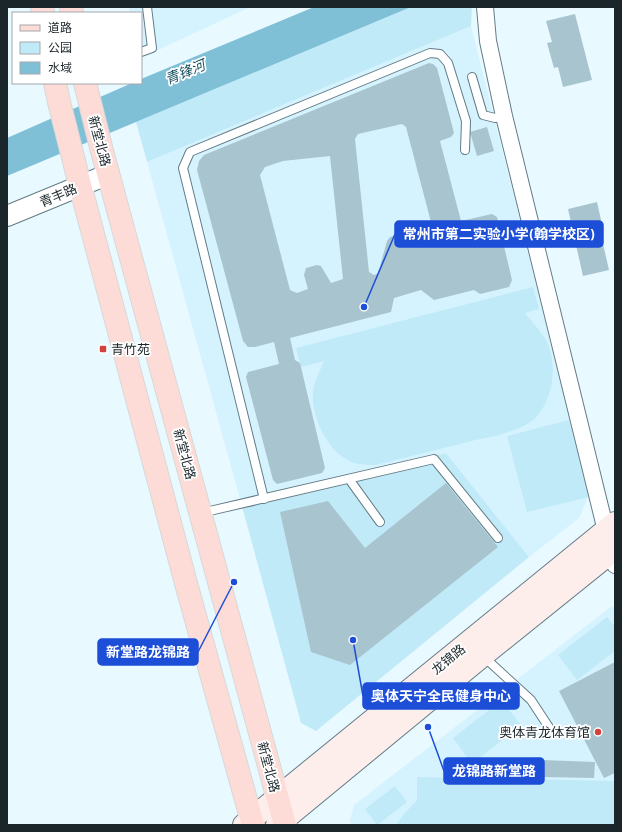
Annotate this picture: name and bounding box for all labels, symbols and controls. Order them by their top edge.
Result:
legend [12,12,142,84]
text: 道路 [48,21,72,37]
text: 公园 [48,41,72,57]
water label: 青锋河 [163,57,211,89]
text: 水域 [48,61,72,77]
street label: 新堂北路 [84,114,113,169]
street label: 青丰路 [38,182,80,212]
callout: 常州市第二实验小学(翰学校区) [395,221,603,247]
text: 常州市第二实验小学(翰学校区) [403,226,595,244]
place label: 青竹苑 [111,343,150,359]
marker: 青竹苑 [98,344,108,354]
street label: 新堂北路 [169,427,198,482]
callout: 新堂路龙锦路 [98,639,198,665]
street label: 龙锦路 [428,641,469,679]
text: 新堂路龙锦路 [106,644,190,662]
callout: 奥体天宁全民健身中心 [363,683,519,709]
text: 奥体天宁全民健身中心 [371,688,511,706]
place label: 奥体青龙体育馆 [499,725,590,742]
marker: 奥体青龙体育馆 [593,727,603,737]
street label: 新堂北路 [253,740,282,795]
callout: 龙锦路新堂路 [444,758,544,784]
text: 龙锦路新堂路 [452,763,536,781]

